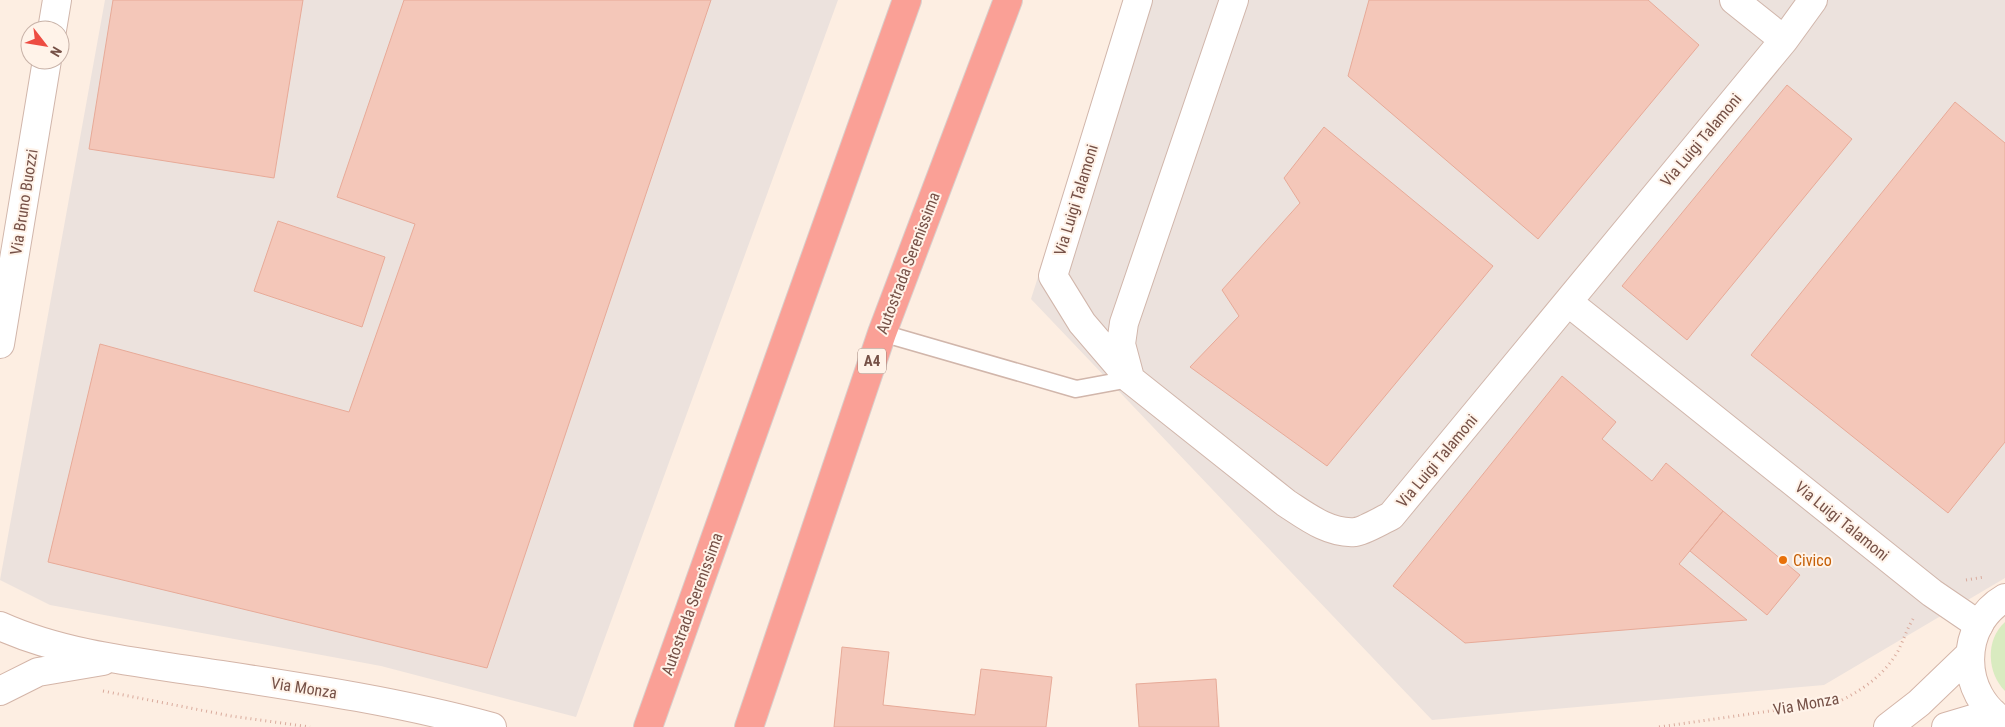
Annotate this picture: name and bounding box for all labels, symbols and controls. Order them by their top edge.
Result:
north arrow [20,20,70,70]
text: N [47,44,65,59]
street label: Via Luigi Talamoni [1657,90,1745,190]
street label: Via Luigi Talamoni [1050,142,1102,258]
street label: Via Bruno Buozzi [6,148,42,256]
street label: Autostrada Serenissima [872,189,944,337]
road number: A4 [858,348,886,374]
street label: Via Luigi Talamoni [1393,411,1481,511]
street label: Via Luigi Talamoni [1791,477,1893,565]
street label: Autostrada Serenissima [657,530,727,678]
place label: Civico [1793,551,1832,570]
marker: Civico [1777,554,1789,566]
street label: Via Monza [270,673,338,703]
street label: Via Monza [1772,689,1840,719]

